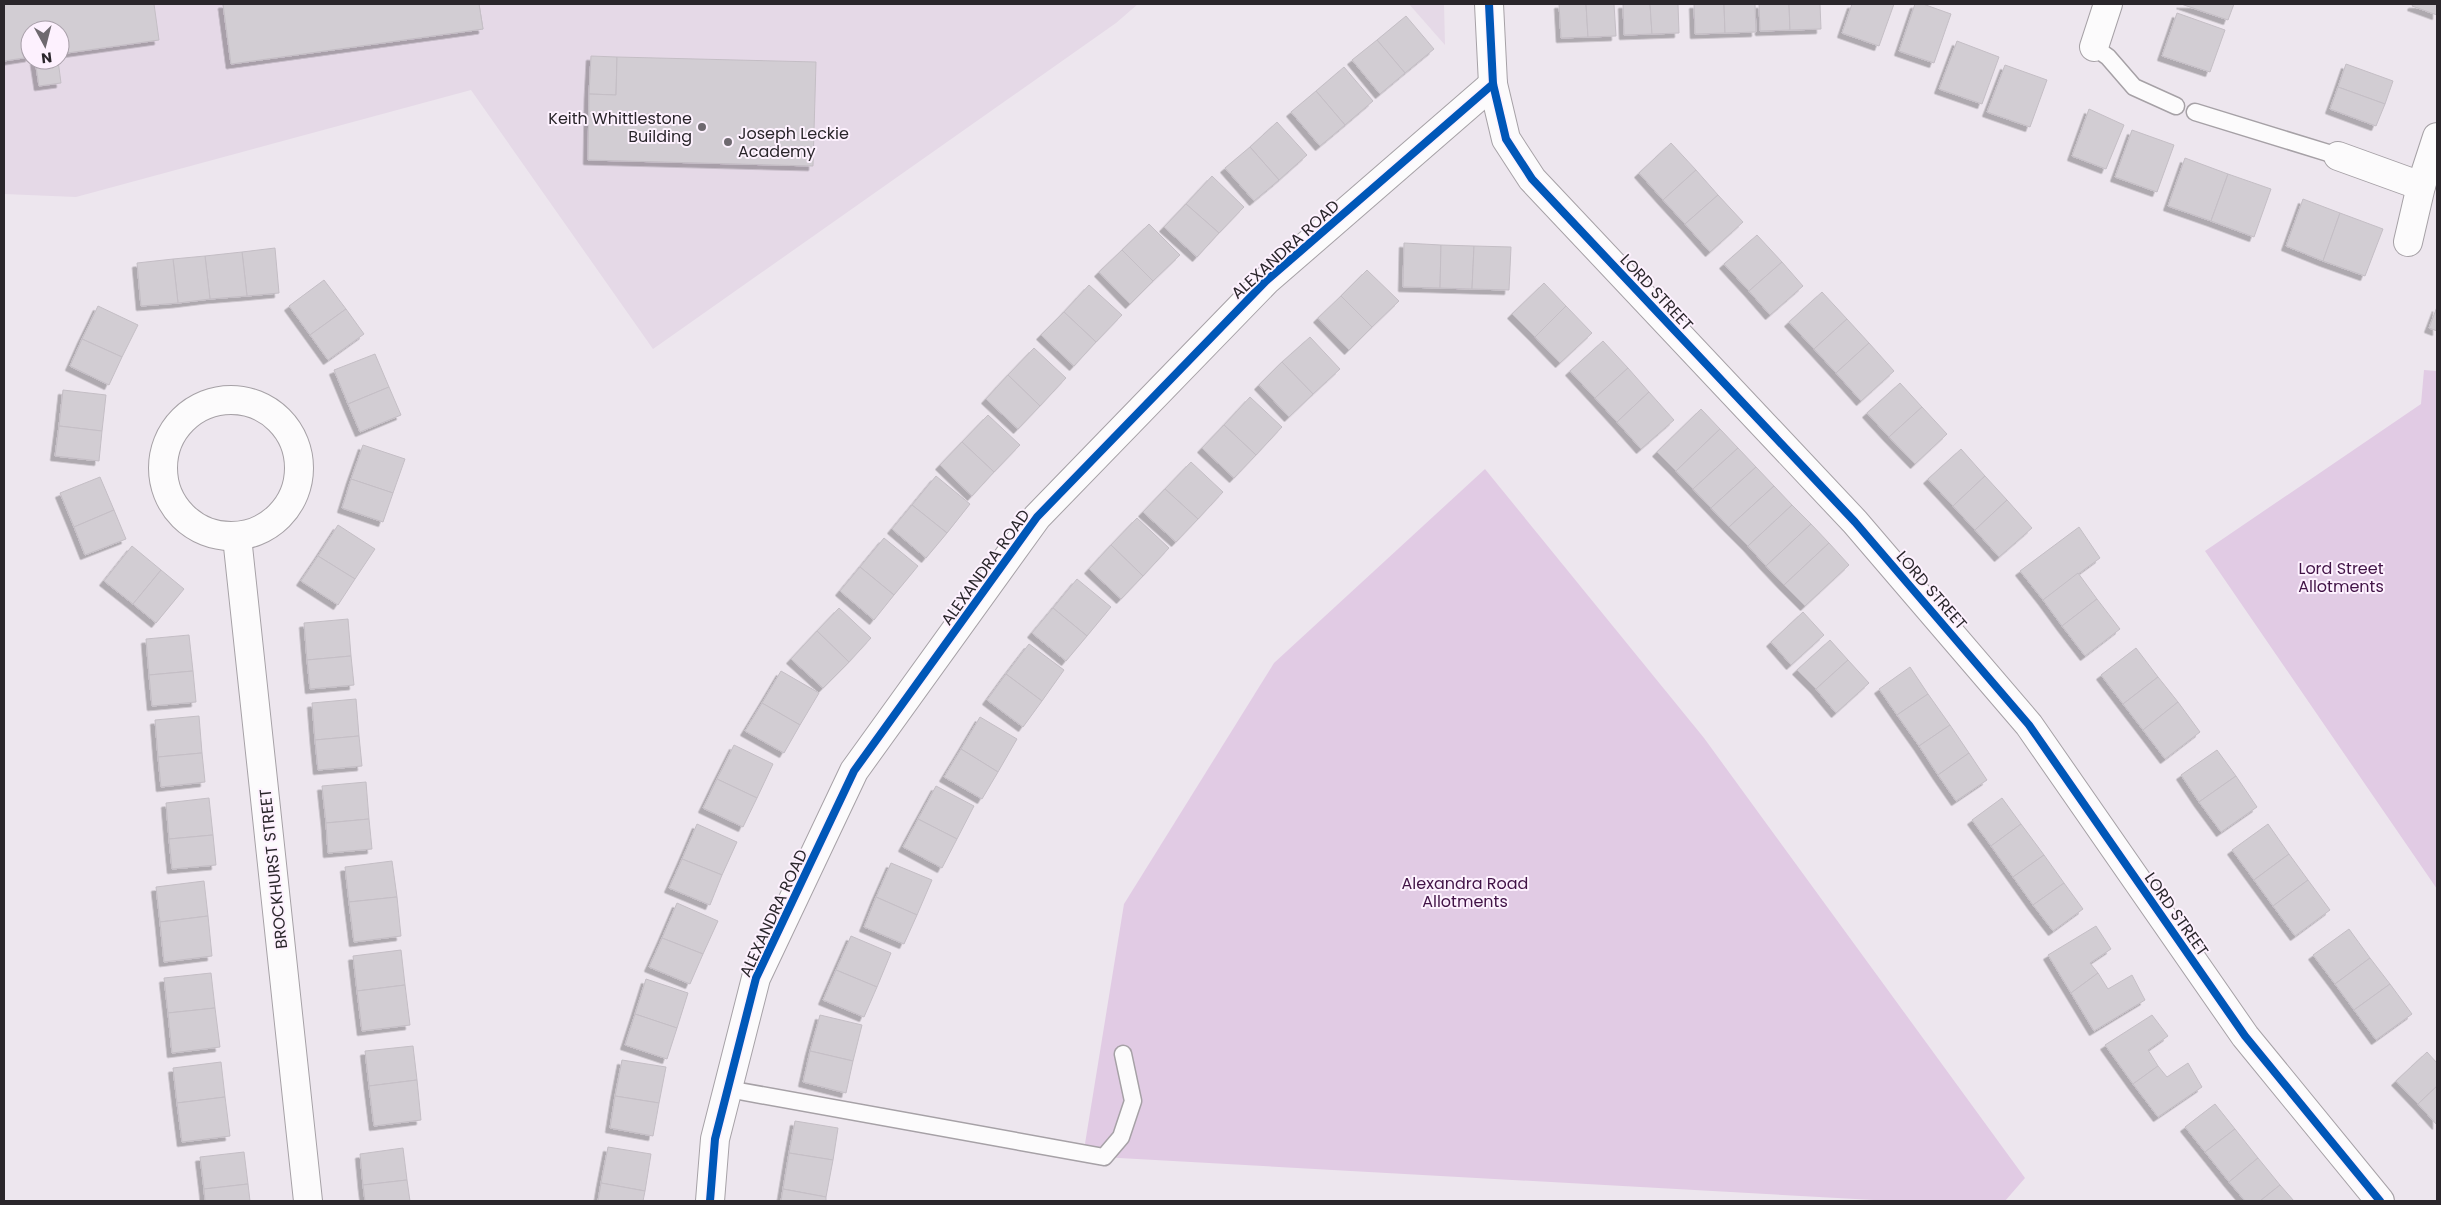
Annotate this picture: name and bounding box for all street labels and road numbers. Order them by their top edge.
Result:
street label: ALEXANDRA ROAD [1226,195,1344,304]
street label: LORD STREET [1615,249,1699,336]
street label: ALEXANDRA ROAD [935,505,1035,630]
street label: LORD STREET [1891,546,1973,635]
street label: BROCKHURST STREET [254,787,293,950]
street label: ALEXANDRA ROAD [734,846,813,981]
street label: LORD STREET [2139,868,2214,961]

